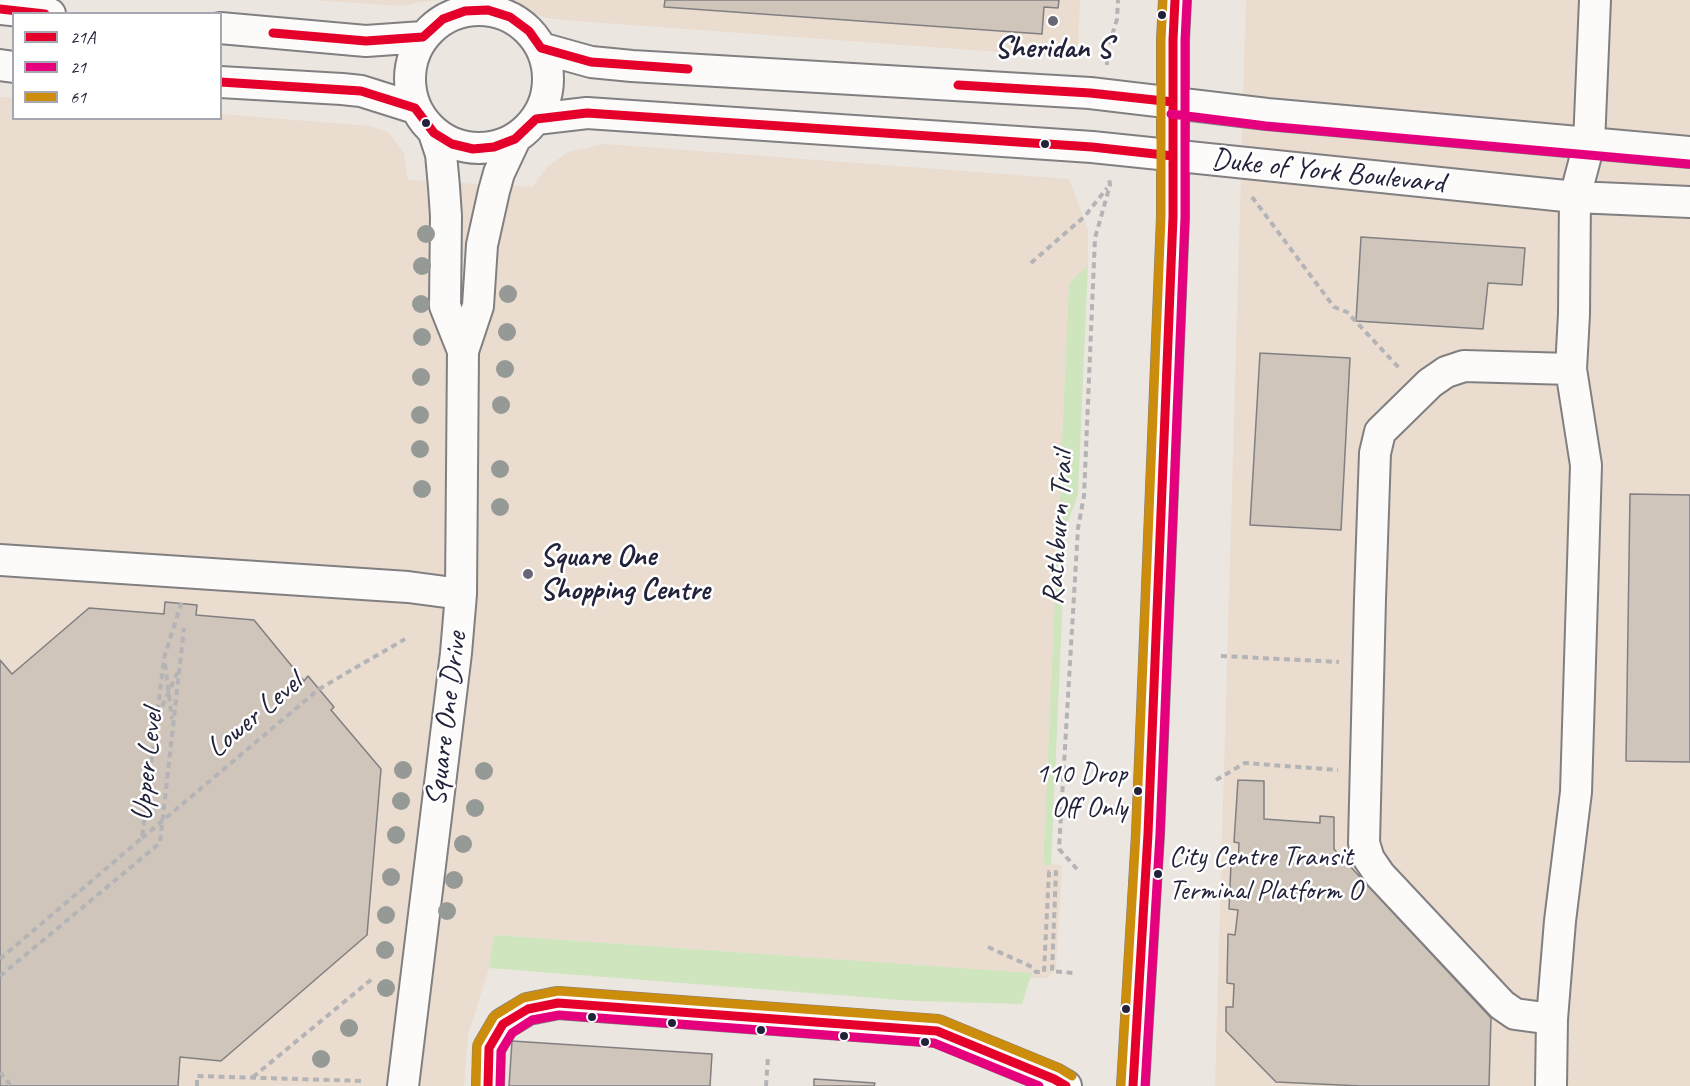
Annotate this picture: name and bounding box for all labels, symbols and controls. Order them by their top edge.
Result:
unlabelled marker [1156,9,1168,21]
legend [12,12,222,120]
marker: Sheridan S [1046,14,1060,28]
text: 21A [70,26,95,48]
place label: Sheridan S [995,31,1111,67]
text: 21 [70,56,86,78]
text: 61 [70,86,86,108]
unlabelled marker [420,117,432,129]
unlabelled marker [1039,138,1051,150]
street label: Duke of York Boulevard [1210,142,1446,202]
street label: Rathburn Trail [1036,450,1082,606]
place label: Square One Shopping Centre [540,539,710,610]
marker: Square One Shopping Centre [521,567,535,581]
street label: Square One Drive [418,630,476,808]
street label: Lower Level [200,666,310,766]
street label: Upper Level [124,707,172,823]
place label: 110 Drop Off Only [1035,758,1127,824]
marker: 110 Drop Off Only [1132,785,1144,797]
place label: City Centre Transit Terminal Platform O [1169,841,1362,907]
marker: City Centre Transit Terminal Platform O [1152,868,1164,880]
unlabelled marker [1120,1003,1132,1015]
unlabelled marker [586,1011,598,1023]
unlabelled marker [666,1017,678,1029]
unlabelled marker [755,1024,767,1036]
unlabelled marker [838,1030,850,1042]
unlabelled marker [919,1036,931,1048]

